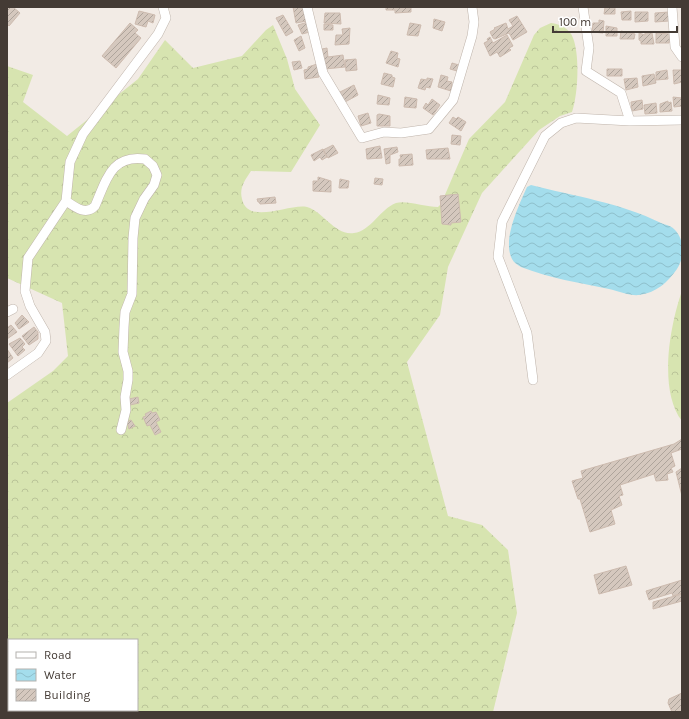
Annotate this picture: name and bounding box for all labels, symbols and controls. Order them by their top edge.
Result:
scale bar [553,8,677,34]
text: 100 m [559,15,591,29]
legend [8,639,138,711]
text: Road [44,648,72,662]
text: Water [44,668,77,682]
text: Building [44,688,91,702]

